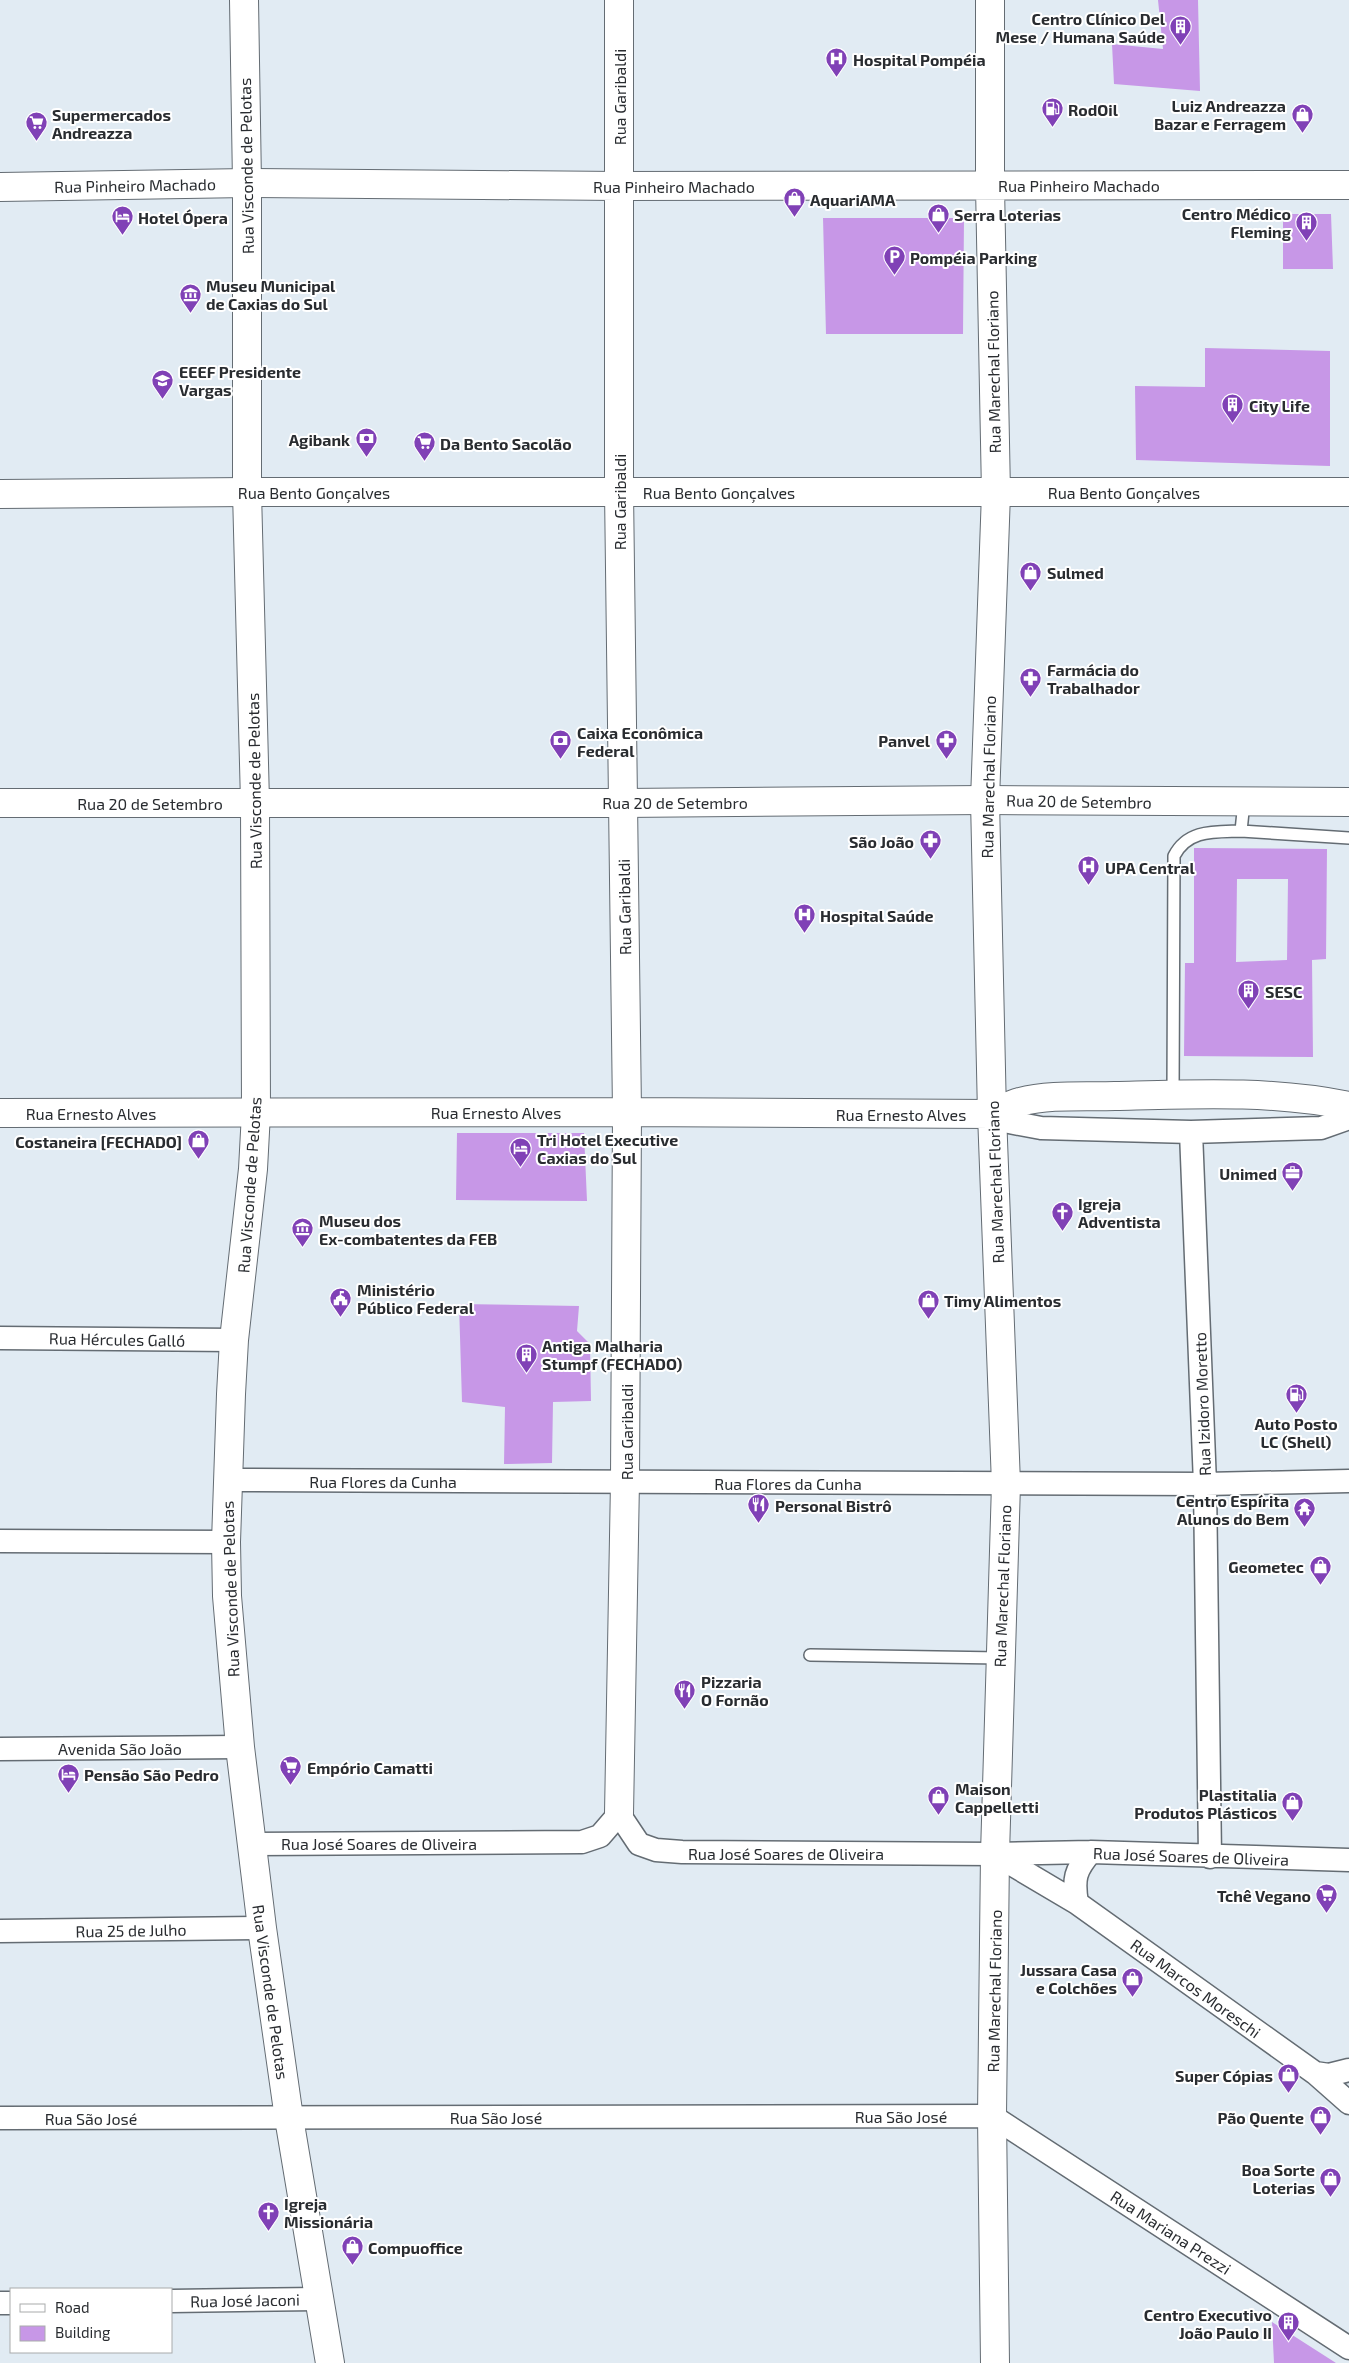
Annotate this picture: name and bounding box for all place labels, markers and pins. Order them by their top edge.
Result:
place label: Centro Clínico Del Mese / Humana Saúde [996,9,1166,46]
building icon: Centro Clínico Del Mese / Humana Saúde [1169,15,1193,46]
hospital icon: Hospital Pompéia [825,47,849,78]
place label: Hospital Pompéia [853,50,986,69]
place label: Luiz Andreazza Bazar e Ferragem [1154,96,1286,133]
fuel station icon: RodOil [1040,97,1064,128]
place label: RodOil [1068,100,1119,119]
shop icon: Luiz Andreazza Bazar e Ferragem [1290,102,1314,133]
place label: Supermercados Andreazza [52,105,171,142]
supermarket icon: Supermercados Andreazza [24,111,48,142]
shop icon: AquariAMA [782,187,806,218]
place label: AquariAMA [810,190,896,209]
shop icon: Serra Loterias [926,202,950,233]
place label: Centro Médico Fleming [1182,204,1292,241]
hotel icon: Hotel Ópera [110,205,134,236]
place label: Serra Loterias [954,205,1061,224]
place label: Hotel Ópera [138,208,228,227]
building icon: Centro Médico Fleming [1295,210,1319,241]
parking icon: Pompéia Parking [882,245,906,276]
place label: Pompéia Parking [910,248,1038,267]
place label: Museu Municipal de Caxias do Sul [206,276,336,313]
museum icon: Museu Municipal de Caxias do Sul [178,282,202,313]
place label: EEEF Presidente Vargas [179,362,301,399]
school or university icon: EEEF Presidente Vargas [151,368,175,399]
building icon: City Life [1221,393,1245,424]
place label: City Life [1249,396,1310,416]
bank icon: Agibank [354,427,378,458]
place label: Agibank [289,430,350,449]
supermarket icon: Da Bento Sacolão [412,431,436,462]
place label: Da Bento Sacolão [440,434,572,453]
shop icon: Sulmed [1019,560,1043,591]
place label: Sulmed [1047,563,1104,582]
place label: Farmácia do Trabalhador [1047,660,1140,697]
pharmacy icon: Farmácia do Trabalhador [1019,666,1043,697]
place label: Caixa Econômica Federal [577,723,703,760]
pharmacy icon: Panvel [934,728,958,759]
bank icon: Caixa Econômica Federal [549,729,573,760]
place label: Panvel [878,731,931,750]
pharmacy icon: São João [918,829,942,860]
place label: São João [849,832,914,851]
hospital icon: UPA Central [1077,855,1101,886]
place label: UPA Central [1105,858,1195,877]
hospital icon: Hospital Saúde [792,903,816,934]
place label: Hospital Saúde [820,906,934,925]
building icon: SESC [1237,979,1261,1010]
place label: SESC [1265,982,1302,1001]
shop icon: Costaneira [FECHADO] [186,1129,210,1160]
place label: Tri Hotel Executive Caxias do Sul [537,1130,678,1167]
place label: Costaneira [FECHADO] [15,1132,182,1151]
hotel icon: Tri Hotel Executive Caxias do Sul [509,1136,533,1167]
office icon: Unimed [1281,1161,1305,1192]
place label: Unimed [1219,1164,1277,1183]
place label: Igreja Adventista [1078,1194,1161,1231]
church icon: Igreja Adventista [1050,1200,1074,1231]
place label: Museu dos Ex-combatentes da FEB [319,1211,497,1248]
museum icon: Museu dos Ex-combatentes da FEB [291,1217,315,1248]
place label: Ministério Público Federal [357,1280,475,1317]
public building icon: Ministério Público Federal [329,1286,353,1317]
shop icon: Timy Alimentos [916,1288,940,1319]
place label: Timy Alimentos [944,1291,1061,1311]
place label: Antiga Malharia Stumpf (FECHADO) [542,1336,682,1373]
building icon: Antiga Malharia Stumpf (FECHADO) [514,1342,538,1373]
fuel station icon: Auto Posto LC (Shell) [1284,1382,1308,1413]
place label: Auto Posto LC (Shell) [1254,1414,1338,1451]
place label: Centro Espírita Alunos do Bem [1176,1491,1289,1528]
restaurant icon: Personal Bistrô [747,1493,771,1524]
place label: Personal Bistrô [775,1496,892,1515]
temple icon: Centro Espírita Alunos do Bem [1293,1497,1317,1528]
shop icon: Geometec [1308,1554,1332,1585]
place label: Geometec [1228,1557,1304,1576]
place label: Pizzaria O Fornão [701,1672,769,1709]
restaurant icon: Pizzaria O Fornão [673,1678,697,1709]
supermarket icon: Empório Camatti [279,1755,303,1786]
place label: Empório Camatti [307,1758,433,1777]
hotel icon: Pensão São Pedro [56,1762,80,1793]
place label: Pensão São Pedro [84,1765,219,1784]
place label: Maison Cappelletti [955,1779,1039,1816]
shop icon: Maison Cappelletti [927,1785,951,1816]
place label: Plastitalia Produtos Plásticos [1134,1785,1277,1822]
shop icon: Plastitalia Produtos Plásticos [1281,1791,1305,1822]
supermarket icon: Tchê Vegano [1315,1883,1339,1914]
place label: Tchê Vegano [1217,1886,1311,1905]
place label: Jussara Casa e Colchões [1020,1960,1117,1997]
shop icon: Jussara Casa e Colchões [1121,1966,1145,1997]
shop icon: Super Cópias [1277,2063,1301,2094]
place label: Super Cópias [1175,2066,1273,2085]
shop icon: Pão Quente [1308,2105,1332,2136]
place label: Pão Quente [1217,2108,1304,2128]
place label: Boa Sorte Loterias [1242,2160,1315,2197]
shop icon: Boa Sorte Loterias [1319,2166,1343,2197]
place label: Igreja Missionária [284,2194,373,2231]
church icon: Igreja Missionária [256,2200,280,2231]
shop icon: Compuoffice [340,2235,364,2266]
place label: Compuoffice [368,2238,463,2257]
place label: Centro Executivo João Paulo II [1144,2305,1272,2342]
building icon: Centro Executivo João Paulo II [1276,2311,1300,2342]

